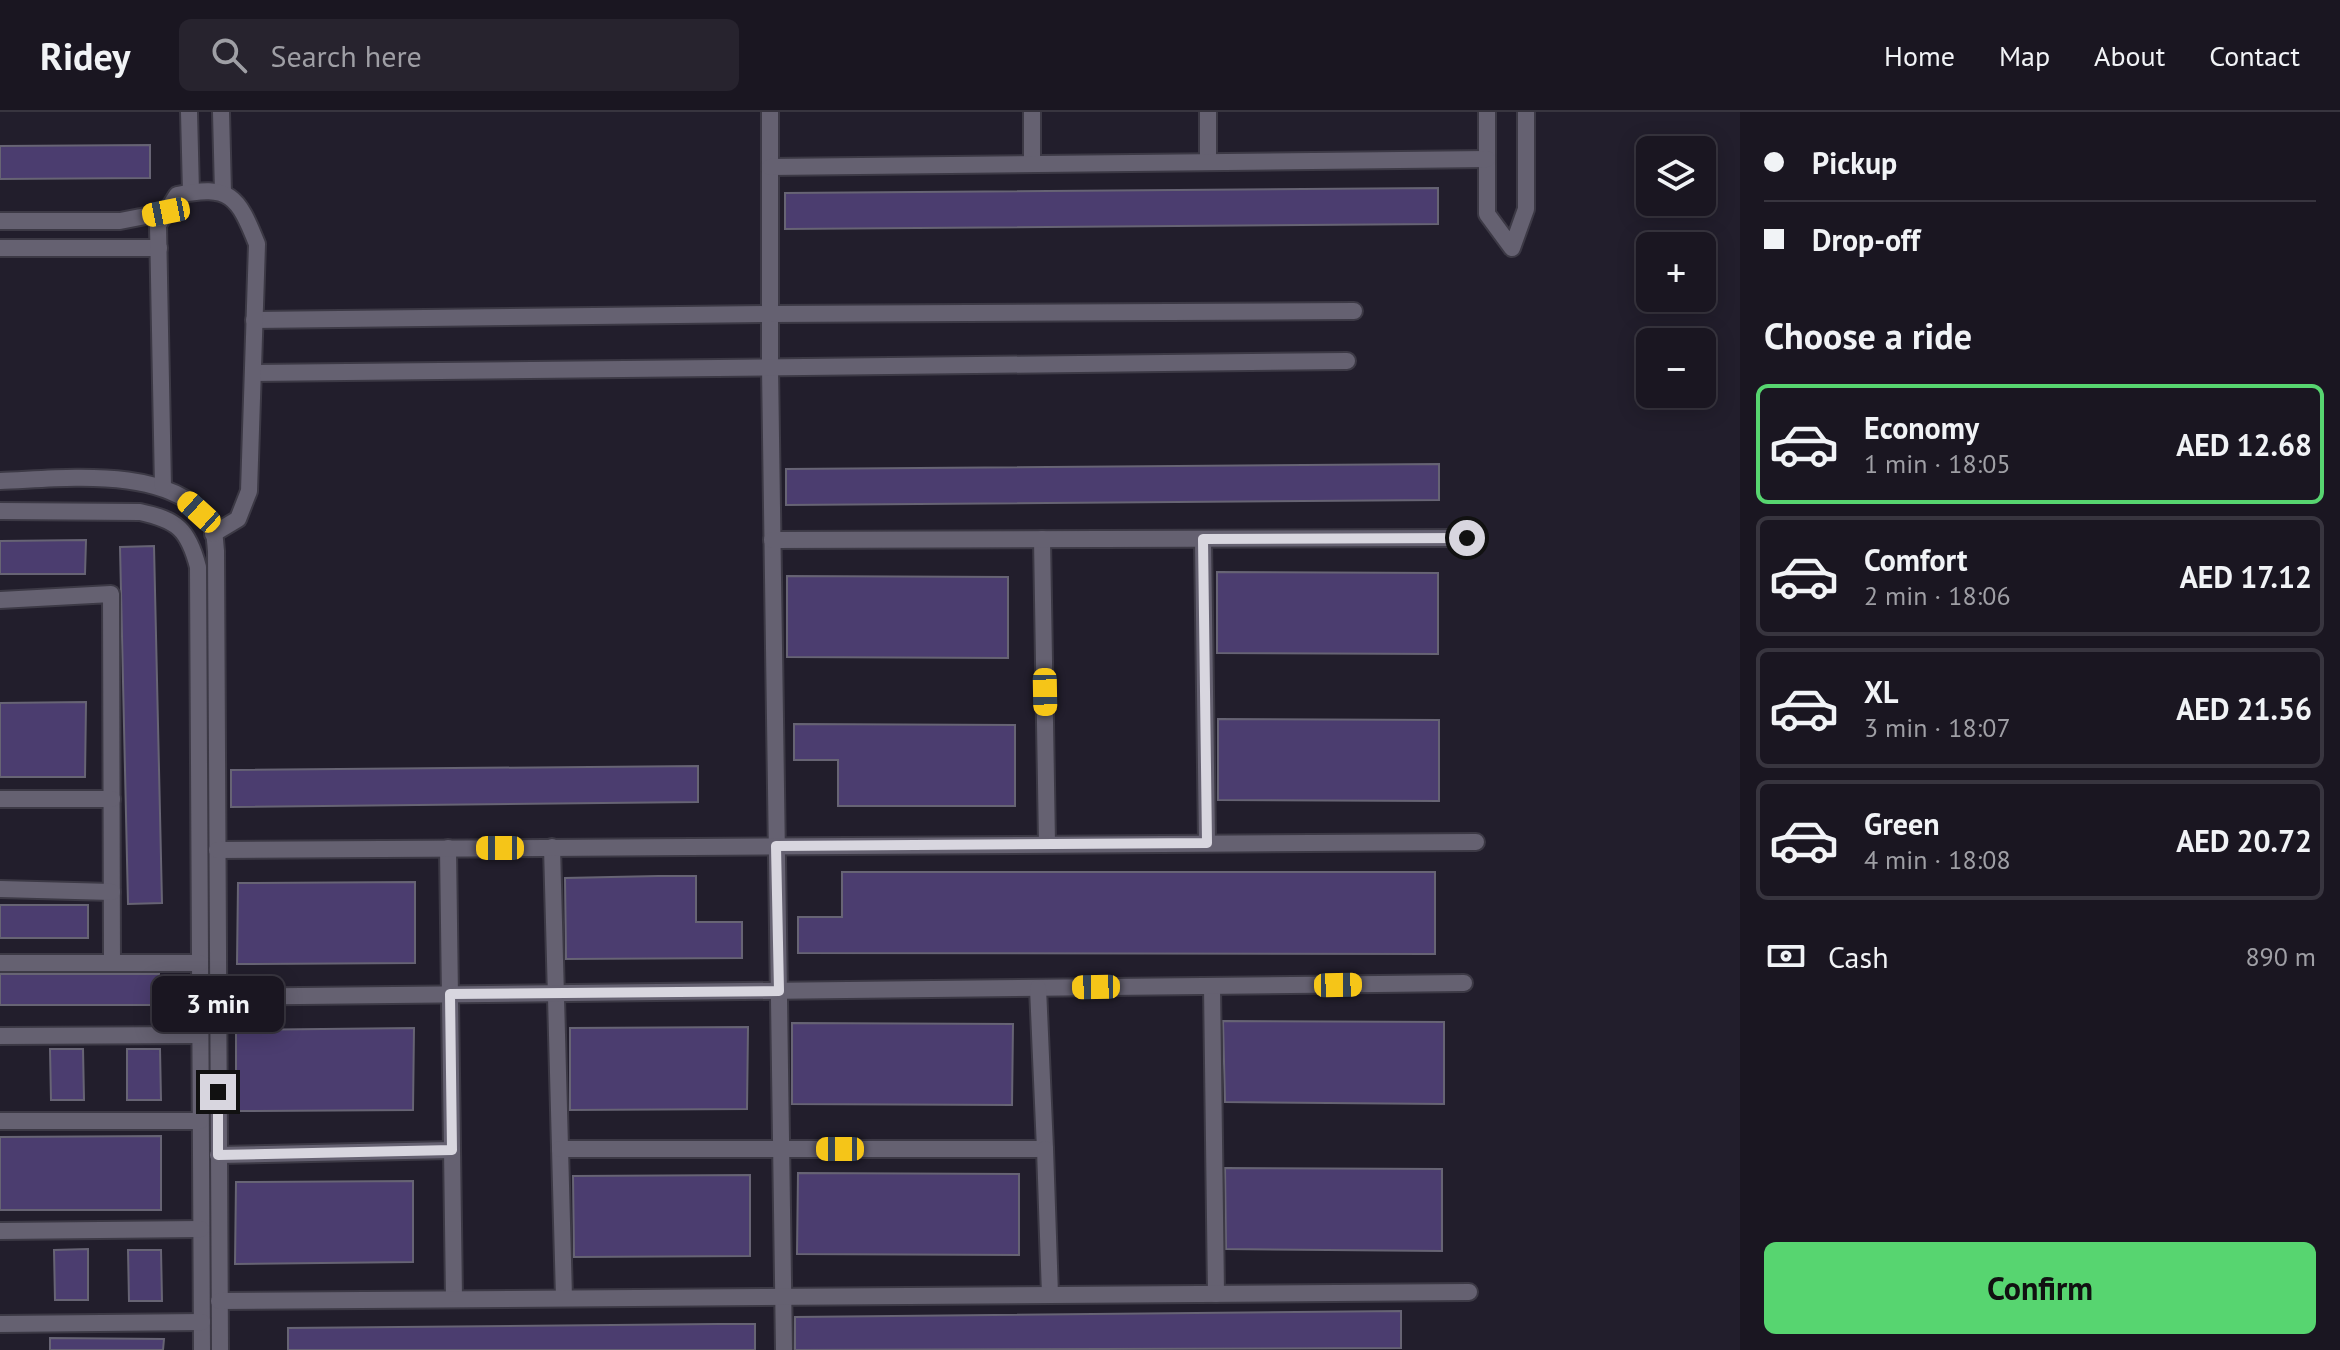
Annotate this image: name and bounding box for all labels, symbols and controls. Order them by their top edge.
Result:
search box [179,19,739,91]
text: Ridey [40,31,131,80]
icon: search [207,33,251,77]
text: Search here [271,36,422,75]
text: Home [1884,37,1955,74]
text: Map [1999,37,2050,74]
text: About [2094,37,2165,74]
text: Contact [2209,37,2300,74]
map controls [1636,136,1716,408]
button: layers [1636,136,1716,216]
text: Pickup [1812,143,1897,182]
car [140,196,192,228]
text: Drop-off [1812,220,1920,259]
button: + [1636,232,1716,312]
text: Choose a ride [1764,312,1972,359]
button: − [1636,328,1716,408]
icon: car [1768,408,1840,480]
text: Economy [1864,408,1979,447]
text: AED 12.68 [2176,425,2312,464]
text: 1 min · 18:05 [1864,447,2011,480]
car [173,487,225,537]
route start [1449,520,1485,556]
icon: car [1768,540,1840,612]
text: Comfort [1864,540,1967,579]
text: AED 17.12 [2180,557,2312,596]
text: 2 min · 18:06 [1864,579,2011,612]
car [1033,668,1057,716]
icon: car [1768,672,1840,744]
text: XL [1864,672,1898,711]
text: AED 21.56 [2176,689,2312,728]
text: 3 min · 18:07 [1864,711,2011,744]
icon: car [1768,804,1840,876]
text: Green [1864,804,1939,843]
text: AED 20.72 [2176,821,2312,860]
car [476,836,524,860]
text: 4 min · 18:08 [1864,843,2011,876]
icon: cash [1764,934,1808,978]
text: Cash [1828,937,1889,976]
text: 890 m [2245,940,2316,973]
car [1314,973,1362,997]
car [1072,975,1120,999]
callout: 3 min [152,976,284,1032]
text: 3 min [186,987,250,1020]
route end [200,1074,236,1110]
car [816,1137,864,1161]
button: Confirm [1764,1242,2316,1334]

